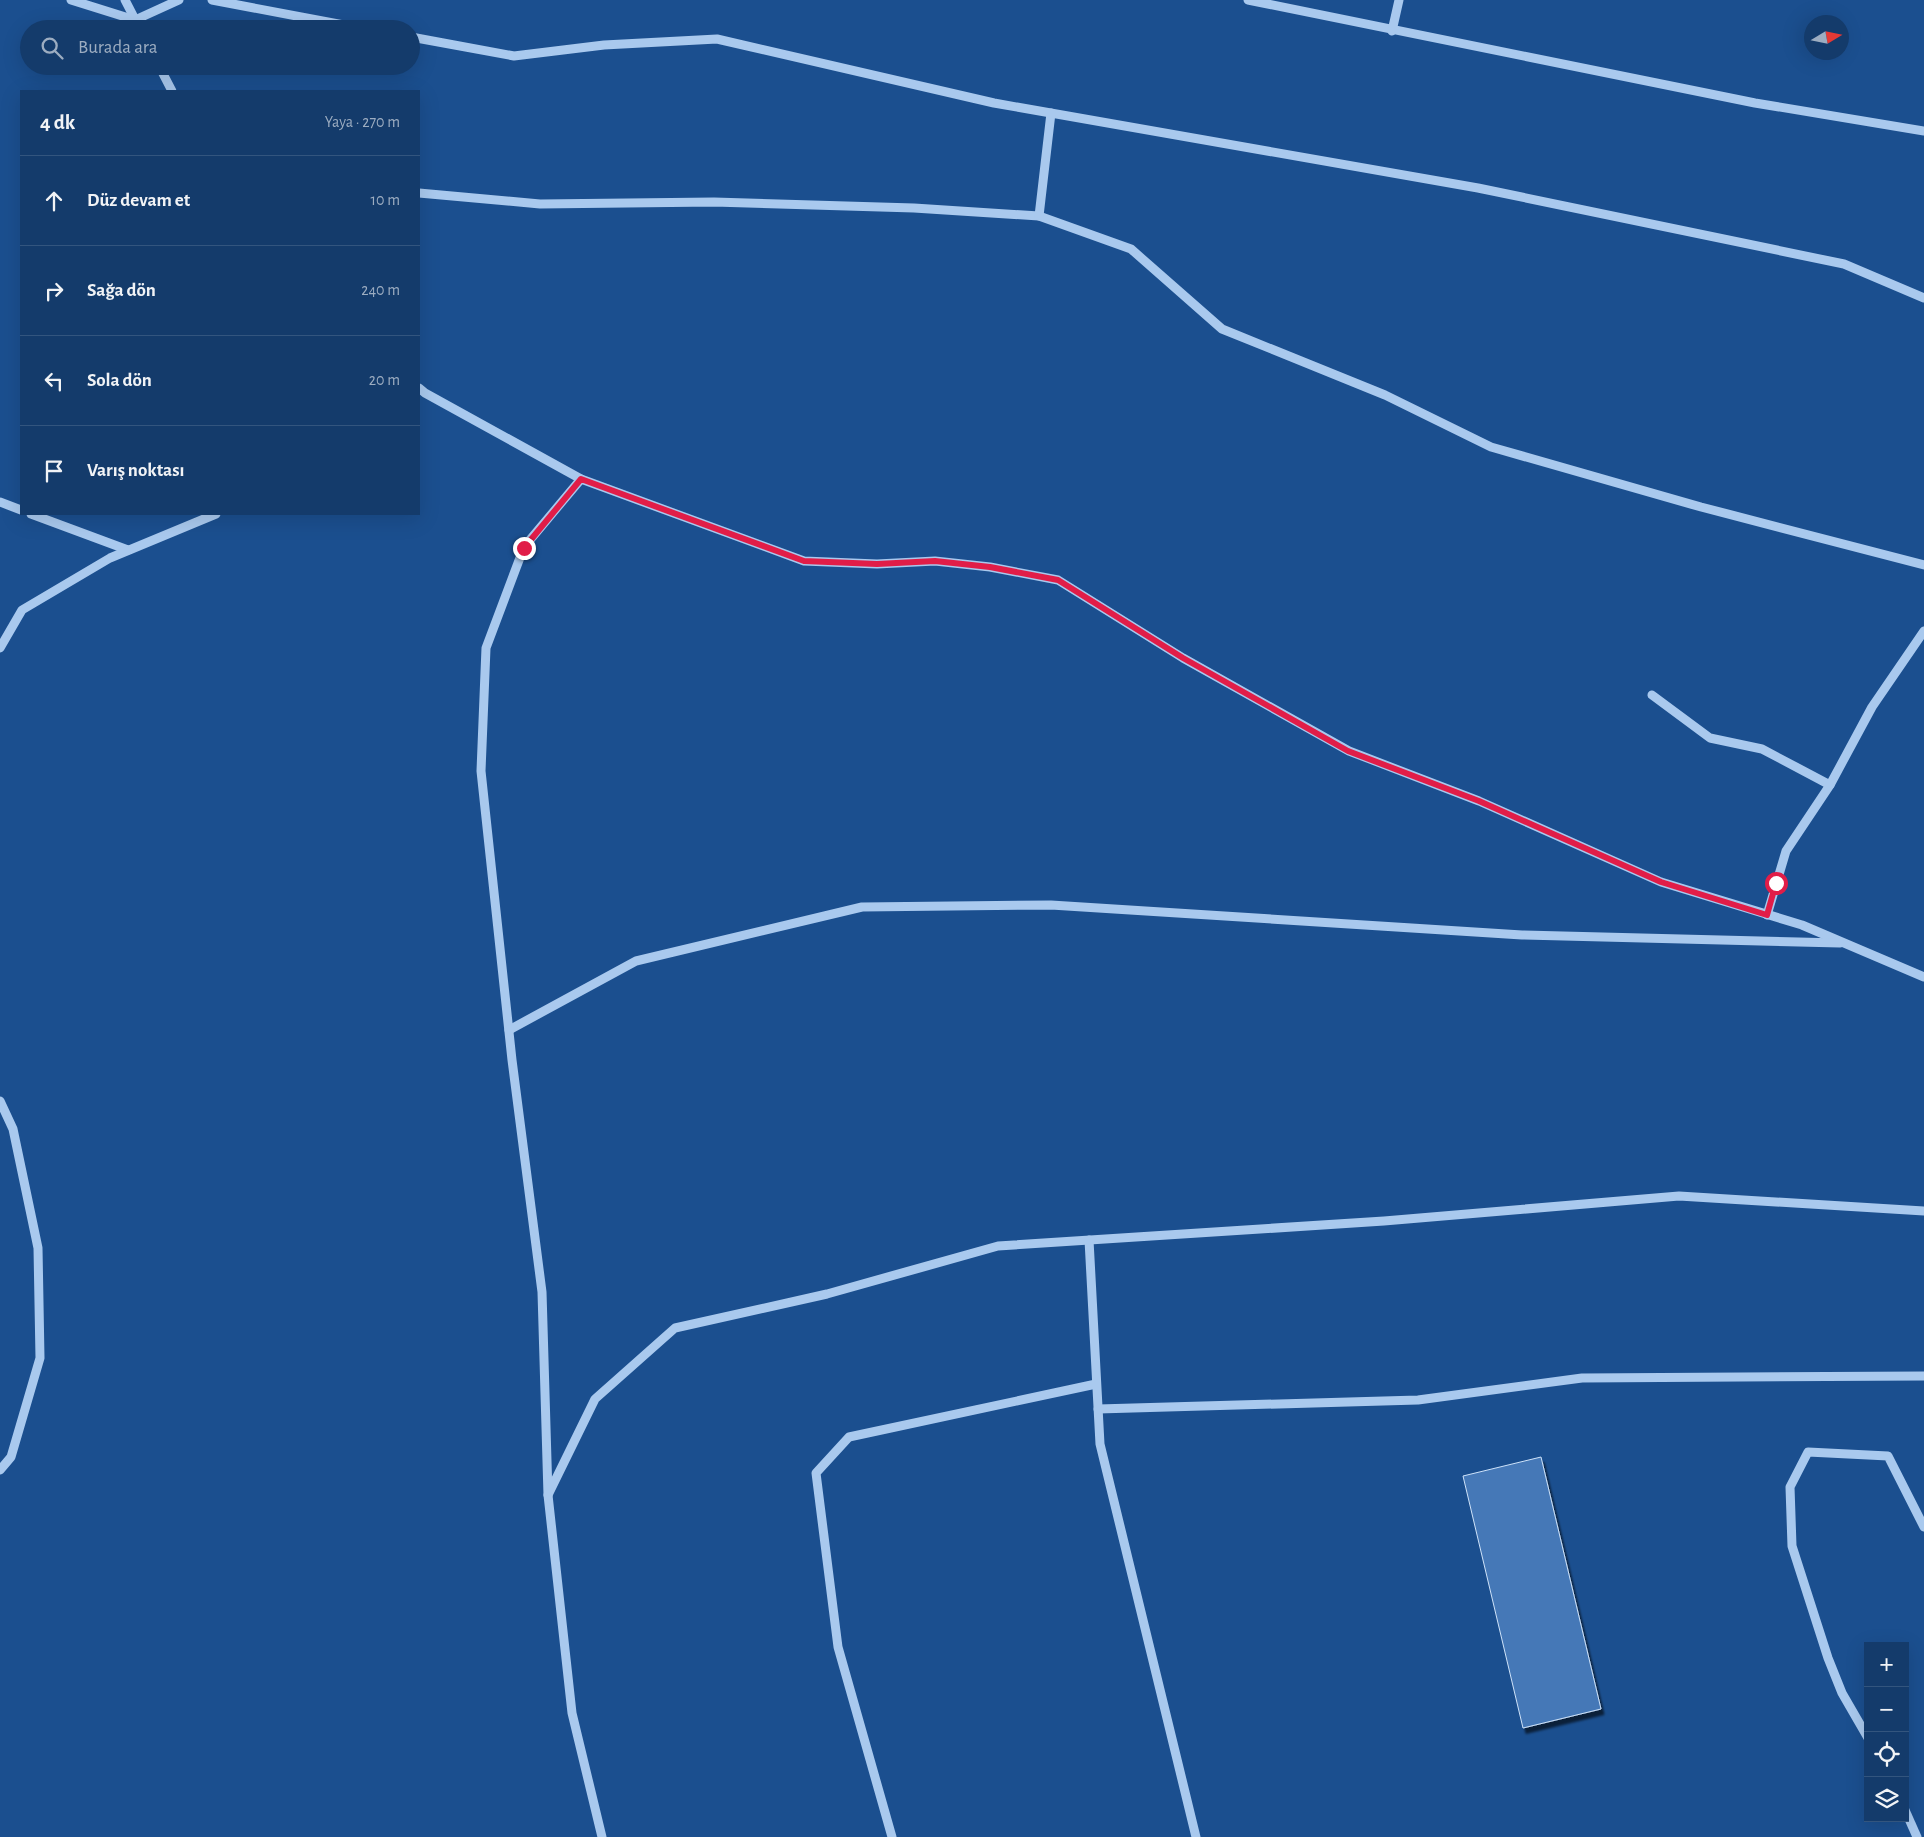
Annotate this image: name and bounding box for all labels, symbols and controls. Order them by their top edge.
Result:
north arrow [1804,15,1849,60]
search box [20,20,420,75]
icon: search [38,34,66,62]
text: Burada ara [78,38,157,57]
text: 4 dk [40,112,75,133]
text: Yaya · 270 m [325,114,400,130]
icon: ahead [40,187,68,215]
text: Düz devam et [87,191,190,210]
text: 10 m [371,192,400,208]
icon: right [40,277,68,305]
text: Sağa dön [87,281,156,300]
text: 240 m [361,282,400,298]
icon: left [40,367,68,395]
text: Sola dön [87,371,152,390]
text: 20 m [369,372,400,388]
icon: arrive [40,457,68,485]
text: Varış noktası [87,461,185,480]
route end [513,537,536,560]
route start [1765,872,1788,895]
map controls [1864,1642,1909,1822]
button: + [1864,1642,1909,1687]
button: − [1864,1687,1909,1732]
button: locate [1864,1732,1909,1777]
button: layers [1864,1777,1909,1822]

